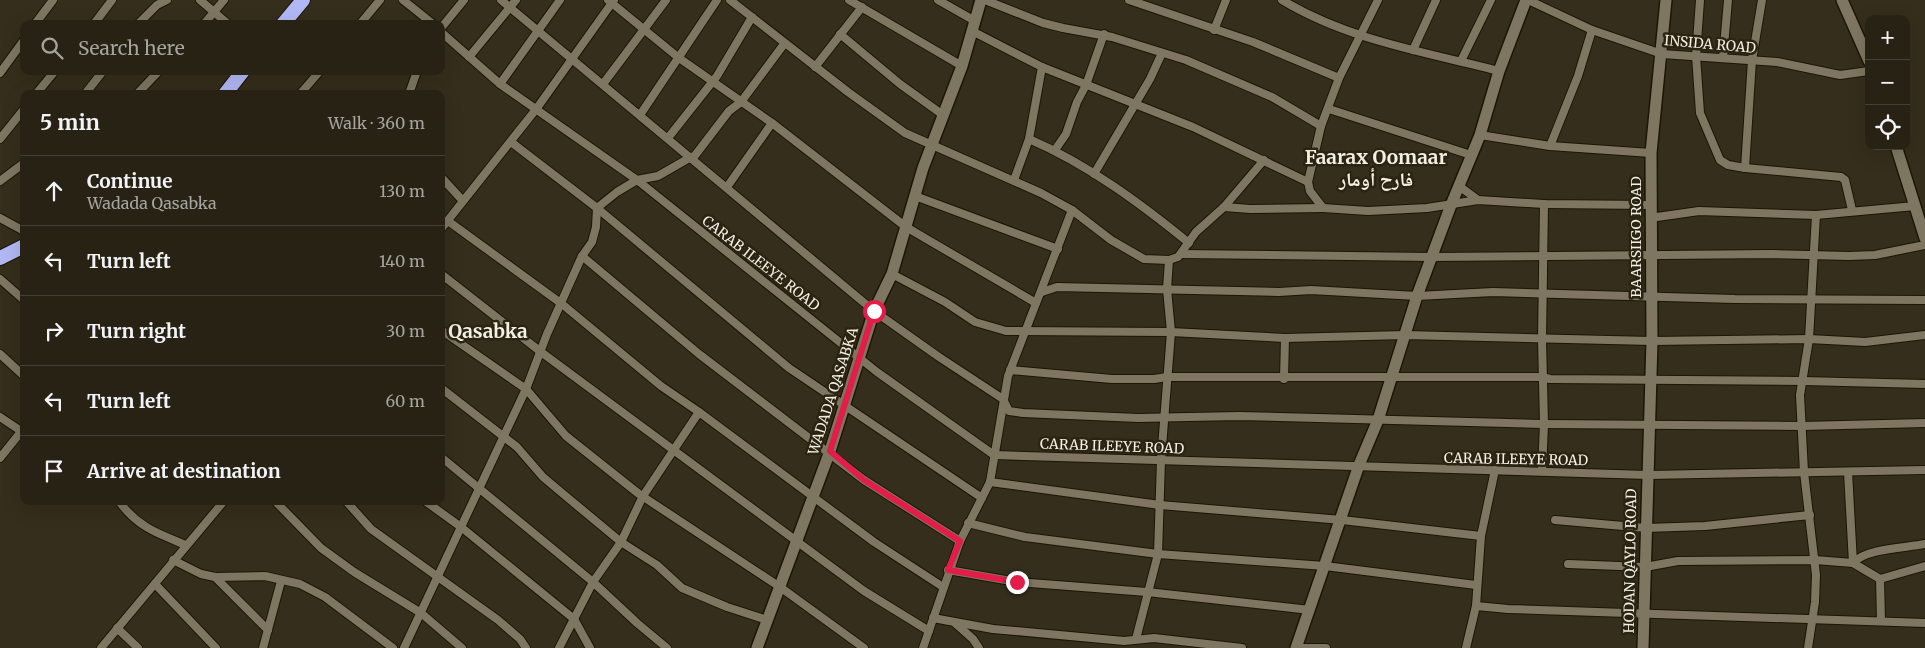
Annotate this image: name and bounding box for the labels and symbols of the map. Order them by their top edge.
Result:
street label: INSIDA ROAD [1663,31,1757,57]
district label: Faarax Oomaar فارح أومار [1305,145,1447,191]
street label: BAARSIIGO ROAD [1627,176,1645,298]
street label: CARAB ILEEYE ROAD [699,211,824,315]
route start [863,300,886,323]
district label: Qasabka [448,319,528,343]
street label: WADADA QASABKA [804,325,862,458]
street label: CARAB ILEEYE ROAD [1040,434,1185,458]
street label: CARAB ILEEYE ROAD [1444,449,1589,469]
street label: HODAN QAYLO ROAD [1620,488,1640,634]
route end [1006,571,1029,594]

